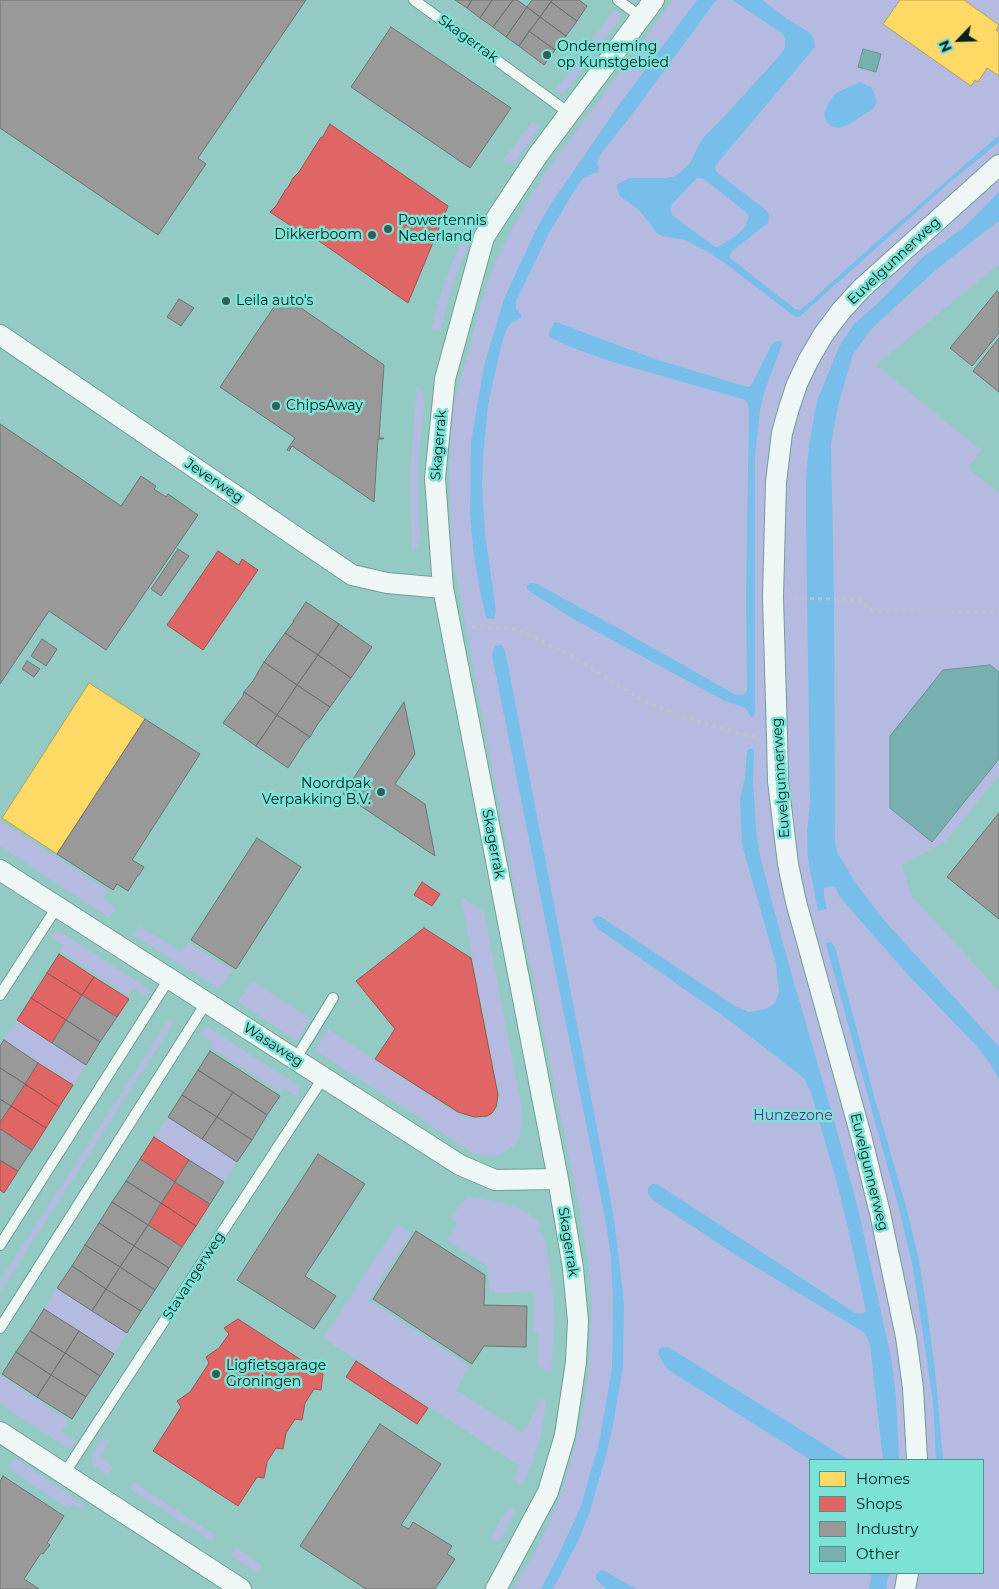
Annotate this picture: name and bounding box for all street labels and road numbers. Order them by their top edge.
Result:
street label: Skagerrak [435,12,501,66]
street label: Euvelgunnerweg [844,214,944,308]
street label: Skagerrak [428,409,450,481]
street label: Jeverweg [181,455,247,507]
street label: Euvelgunnerweg [768,717,794,839]
street label: Skagerrak [478,808,508,880]
street label: Wasaweg [240,1019,306,1071]
street label: Euvelgunnerweg [846,1111,892,1233]
street label: Skagerrak [554,1206,582,1278]
street label: Stavangerweg [159,1229,229,1323]

